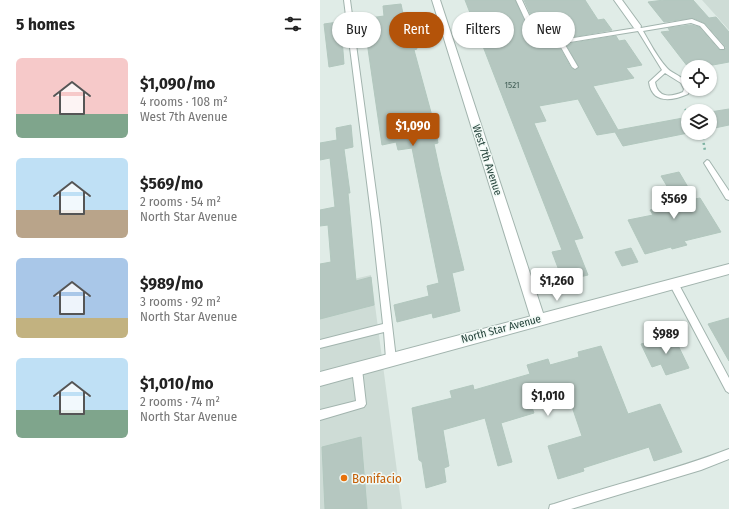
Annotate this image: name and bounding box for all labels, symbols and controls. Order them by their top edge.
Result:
chip: Buy [332,12,381,48]
chip: Rent [389,12,444,48]
chip: Filters [452,12,514,48]
chip: New [522,12,575,48]
icon: filters [282,13,304,35]
text: 5 homes [16,14,75,35]
map controls [681,60,717,140]
button: locate [681,60,717,96]
text: $1,090/mo [140,73,215,94]
icon: home [48,74,96,122]
house number: 1521 [505,80,519,90]
text: 4 rooms · 108 m² [140,94,228,109]
button: layers [681,104,717,140]
text: West 7th Avenue [140,109,227,124]
pin: $1,090 [380,113,446,147]
text: $1,090 [395,118,431,133]
street label: West 7th Avenue [469,123,505,197]
text: $569/mo [140,173,203,194]
icon: home [48,174,96,222]
pin: $569 [650,186,698,220]
text: $569 [661,191,687,206]
text: 2 rooms · 54 m² [140,194,221,209]
text: North Star Avenue [140,209,237,224]
pin: $1,260 [524,268,590,302]
text: $989/mo [140,273,203,294]
text: $1,260 [540,273,574,288]
icon: home [48,274,96,322]
text: 3 rooms · 92 m² [140,294,221,309]
text: North Star Avenue [140,309,237,324]
street label: North Star Avenue [460,312,542,346]
pin: $989 [642,321,690,355]
text: $989 [653,326,679,341]
text: $1,010/mo [140,373,214,394]
icon: home [48,374,96,422]
pin: $1,010 [515,383,581,417]
text: $1,010 [531,388,565,403]
text: 2 rooms · 74 m² [140,394,220,409]
text: North Star Avenue [140,409,237,424]
place label: Bonifacio [352,471,402,486]
marker: Bonifacio [339,473,349,483]

